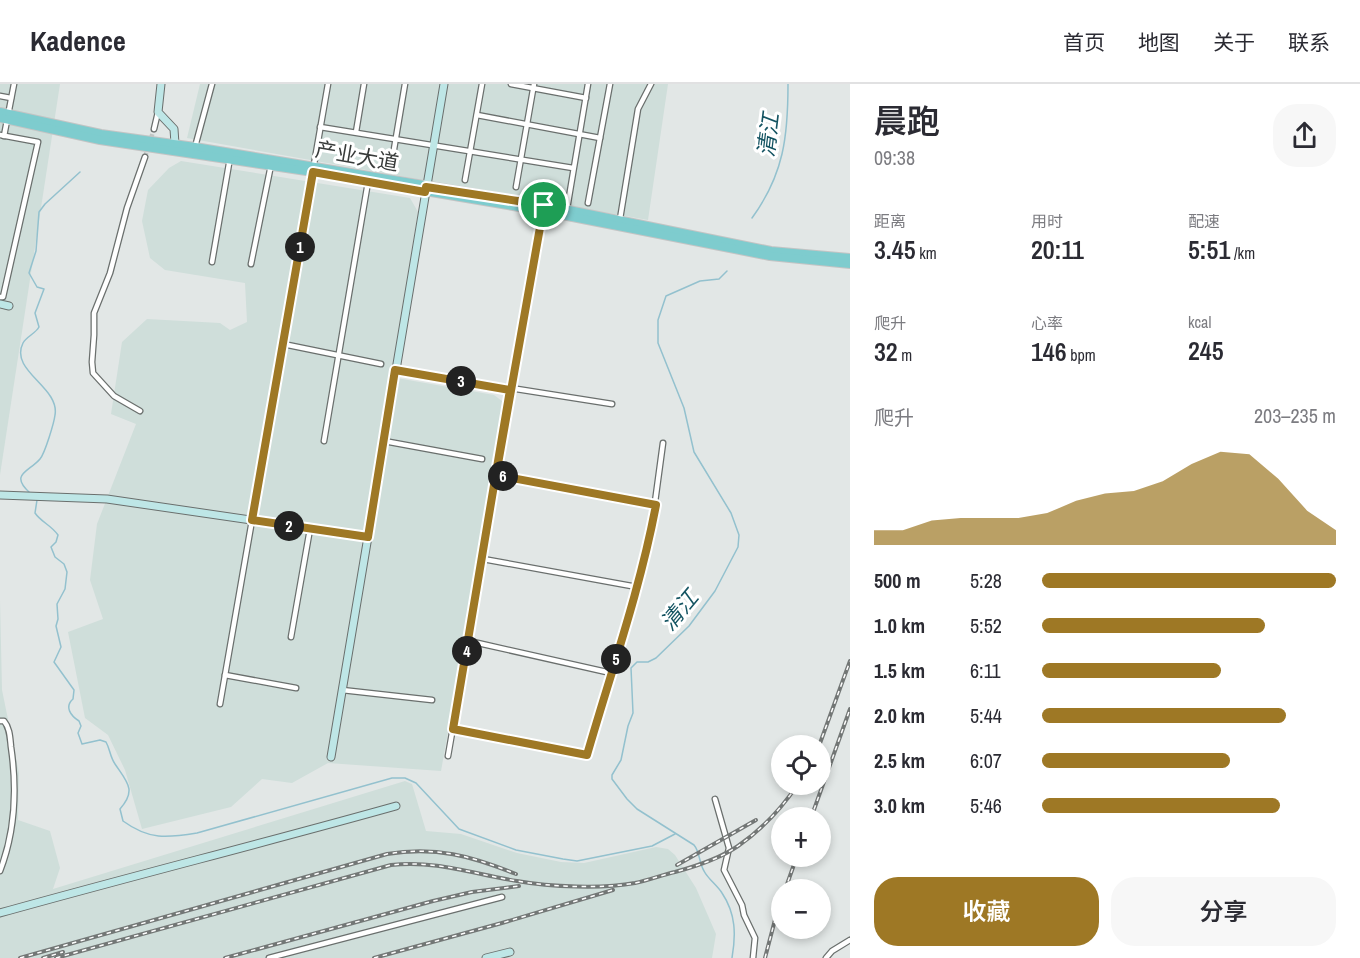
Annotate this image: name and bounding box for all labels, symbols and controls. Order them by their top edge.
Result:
text: Kadence [30,22,126,60]
text: 首页 [1063,28,1105,57]
text: 地图 [1138,28,1180,57]
text: 关于 [1213,28,1255,57]
text: 联系 [1288,28,1330,57]
text: 晨跑 [874,99,940,143]
button: share [1273,104,1336,167]
water label: 清江 [750,109,786,159]
street label: 产业大道 [313,134,401,178]
text: 09:38 [874,144,915,171]
pin [518,179,569,230]
icon: arrive [527,188,560,221]
text: 距离 [874,210,906,232]
text: 用时 [1031,210,1063,232]
text: 配速 [1188,210,1220,232]
pin: 1 [285,232,315,262]
text: 3.45 [874,232,916,267]
text: 20:11 [1031,232,1084,267]
text: 5:51 [1188,232,1230,267]
text: 1 [296,236,304,258]
text: km [916,242,937,264]
text: /km [1230,242,1255,264]
text: kcal [1188,311,1211,333]
text: 爬升 [874,312,906,334]
text: 心率 [1031,312,1063,334]
text: 245 [1188,333,1224,368]
text: 32 [874,334,898,369]
text: 146 [1031,334,1067,369]
text: m [898,344,912,366]
text: bpm [1067,344,1096,366]
pin: 3 [446,366,476,396]
text: 3 [457,370,465,392]
text: 203–235 m [1254,402,1336,429]
text: 爬升 [874,404,914,431]
pin: 6 [488,461,518,491]
text: 6 [499,465,507,487]
pin: 2 [274,511,304,541]
text: 2 [285,515,293,537]
text: 500 m [874,567,921,594]
text: 5:28 [970,567,1002,594]
water label: 清江 [653,582,706,637]
text: 1.0 km [874,612,925,639]
text: 5:52 [970,612,1002,639]
pin: 4 [452,636,482,666]
text: 4 [463,640,471,662]
pin: 5 [601,644,631,674]
text: 5 [612,648,620,670]
text: 1.5 km [874,657,925,684]
text: 6:11 [970,657,1001,684]
text: 2.0 km [874,702,925,729]
text: 5:44 [970,702,1002,729]
map controls [771,735,831,939]
button: locate [771,735,831,795]
text: 2.5 km [874,747,925,774]
text: 6:07 [970,747,1002,774]
text: 3.0 km [874,792,925,819]
text: 5:46 [970,792,1002,819]
button: + [771,807,831,867]
button: 收藏 [874,877,1099,946]
button: 分享 [1111,877,1336,946]
button: − [771,879,831,939]

